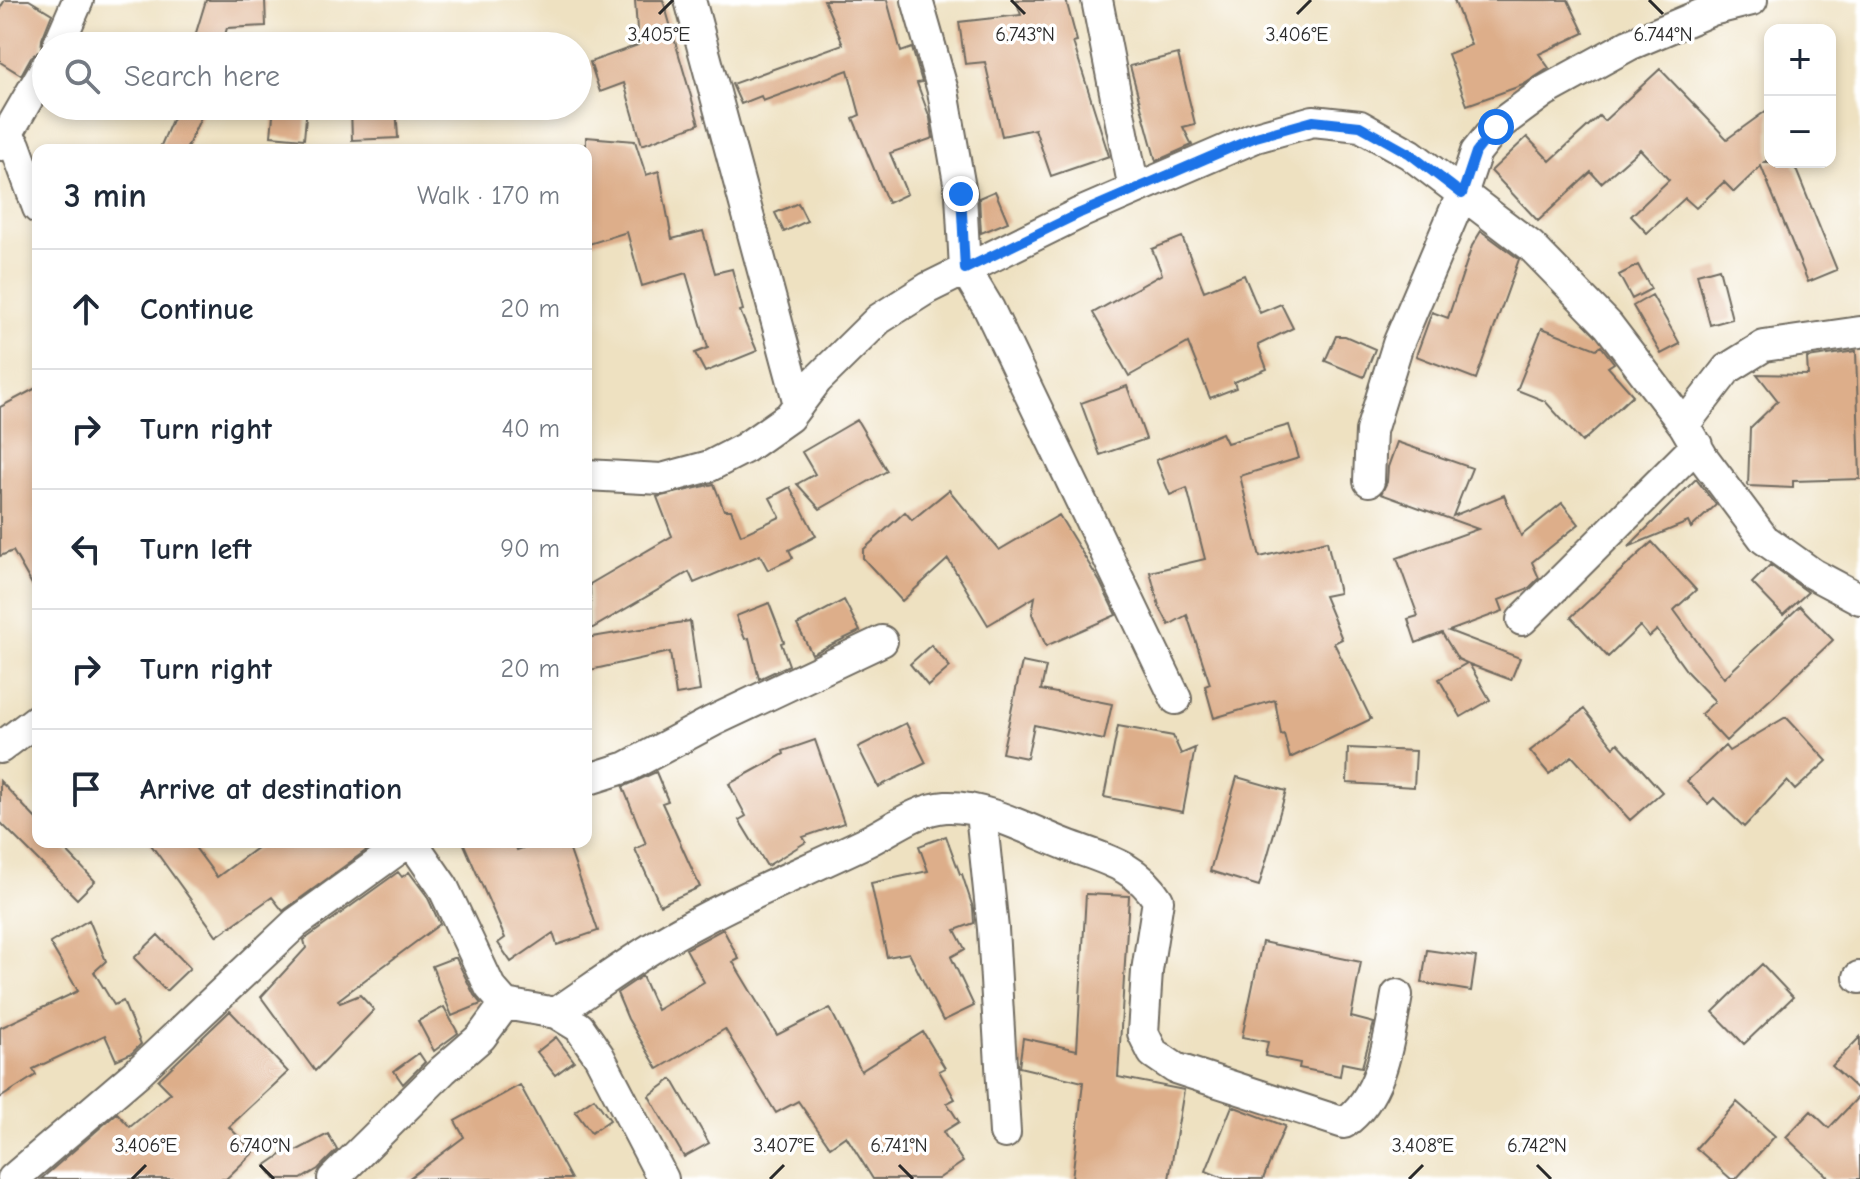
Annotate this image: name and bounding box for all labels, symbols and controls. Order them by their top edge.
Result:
text: 3.405°E [628,23,690,46]
text: 6.743°N [995,23,1055,46]
text: 3.406°E [1266,23,1328,46]
text: 6.744°N [1633,23,1693,46]
map controls [1764,24,1836,168]
button: + [1764,24,1836,96]
search box [32,32,592,120]
icon: search [60,54,104,98]
text: Search here [124,59,280,94]
button: − [1764,96,1836,168]
route start [1478,109,1514,145]
text: 3 min [64,176,147,216]
route end [943,176,979,212]
text: Walk · 170 m [417,181,560,211]
icon: ahead [64,287,108,331]
text: Continue [140,292,254,327]
text: 20 m [500,294,560,324]
icon: right [64,407,108,451]
text: Turn right [140,412,272,447]
text: 40 m [501,414,560,444]
icon: left [64,527,108,571]
text: Turn left [140,532,252,567]
text: 90 m [500,534,560,564]
icon: right [64,647,108,691]
text: Turn right [140,652,272,687]
text: 20 m [500,654,560,684]
icon: arrive [64,767,108,811]
text: Arrive at destination [140,772,402,807]
text: 3.406°E [115,1134,177,1157]
text: 6.740°N [229,1134,291,1157]
text: 3.407°E [753,1134,815,1157]
text: 6.741°N [870,1134,928,1157]
text: 3.408°E [1392,1134,1454,1157]
text: 6.742°N [1507,1134,1567,1157]

